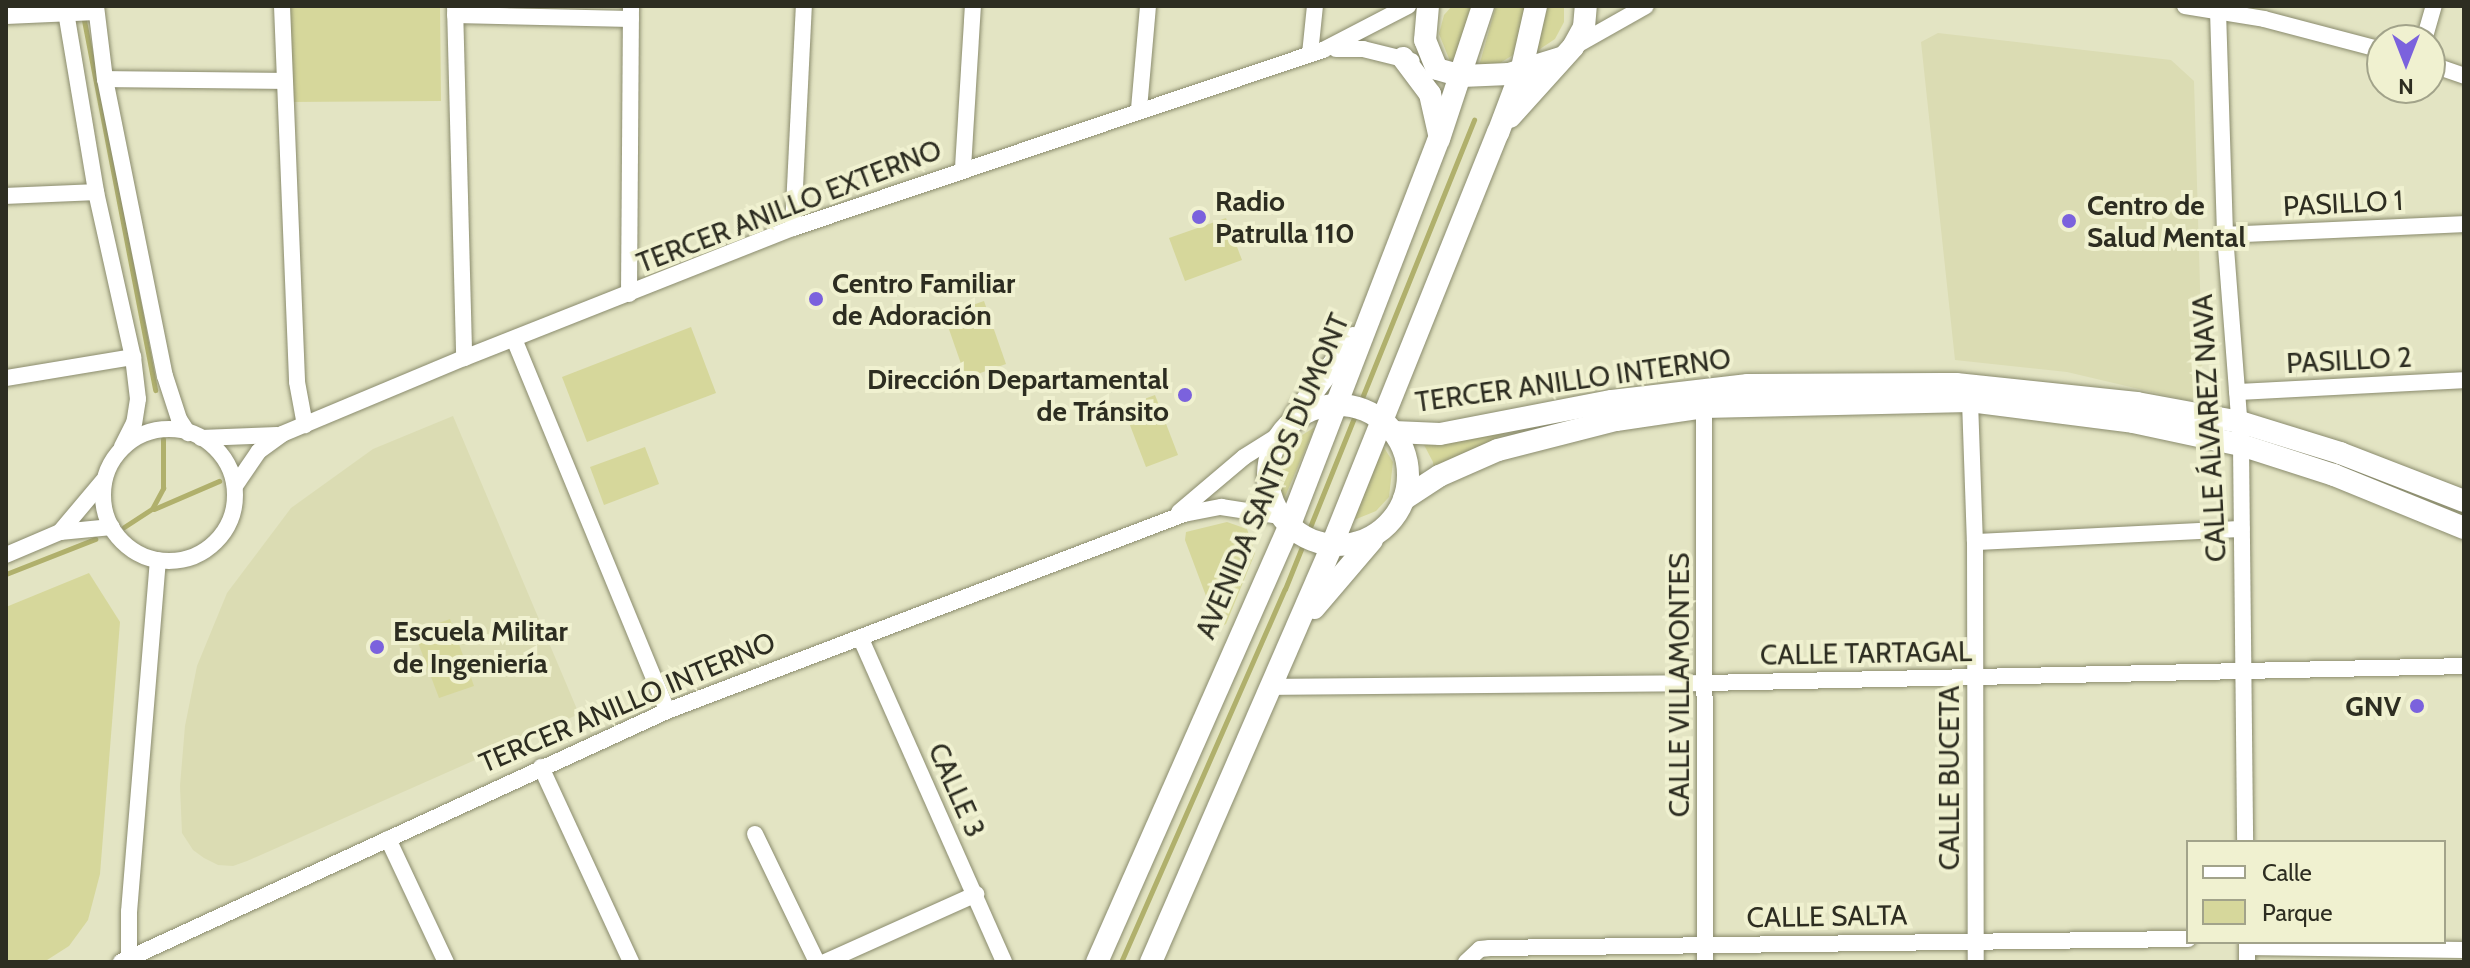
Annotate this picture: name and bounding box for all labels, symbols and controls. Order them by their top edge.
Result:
north arrow [2366,24,2446,104]
text: N [2398,73,2414,100]
street label: TERCER ANILLO EXTERNO [632,132,946,280]
street label: PASILLO 1 [2282,183,2404,223]
place label: Radio Patrulla 110 [1215,184,1355,250]
place label: Centro de Salud Mental [2087,188,2246,254]
marker: Radio Patrulla 110 [1190,208,1208,226]
marker: Centro de Salud Mental [2058,210,2080,232]
place label: Centro Familiar de Adoración [832,266,1015,332]
marker: Centro Familiar de Adoración [807,290,825,308]
street label: CALLE ÁLVAREZ NAVA [2185,293,2233,563]
street label: AVENIDA SANTOS DUMONT [1188,308,1356,644]
street label: PASILLO 2 [2285,340,2413,380]
street label: TERCER ANILLO INTERNO [1413,341,1733,419]
place label: Dirección Departamental de Tránsito [867,362,1169,428]
marker: Dirección Departamental de Tránsito [1176,386,1194,404]
street label: CALLE VILLAMONTES [1662,553,1696,817]
place label: Escuela Militar de Ingeniería [393,614,568,680]
street label: TERCER ANILLO INTERNO [474,624,780,780]
street label: CALLE TARTAGAL [1760,634,1972,672]
marker: Escuela Militar de Ingeniería [368,638,386,656]
street label: CALLE BUCETA [1932,686,1966,870]
place label: GNV [2345,689,2401,723]
marker: GNV [2408,697,2426,715]
street label: CALLE 3 [921,738,993,842]
legend [2186,840,2446,944]
text: Calle [2262,858,2312,887]
street label: CALLE SALTA [1746,898,1908,934]
text: Parque [2262,898,2332,927]

